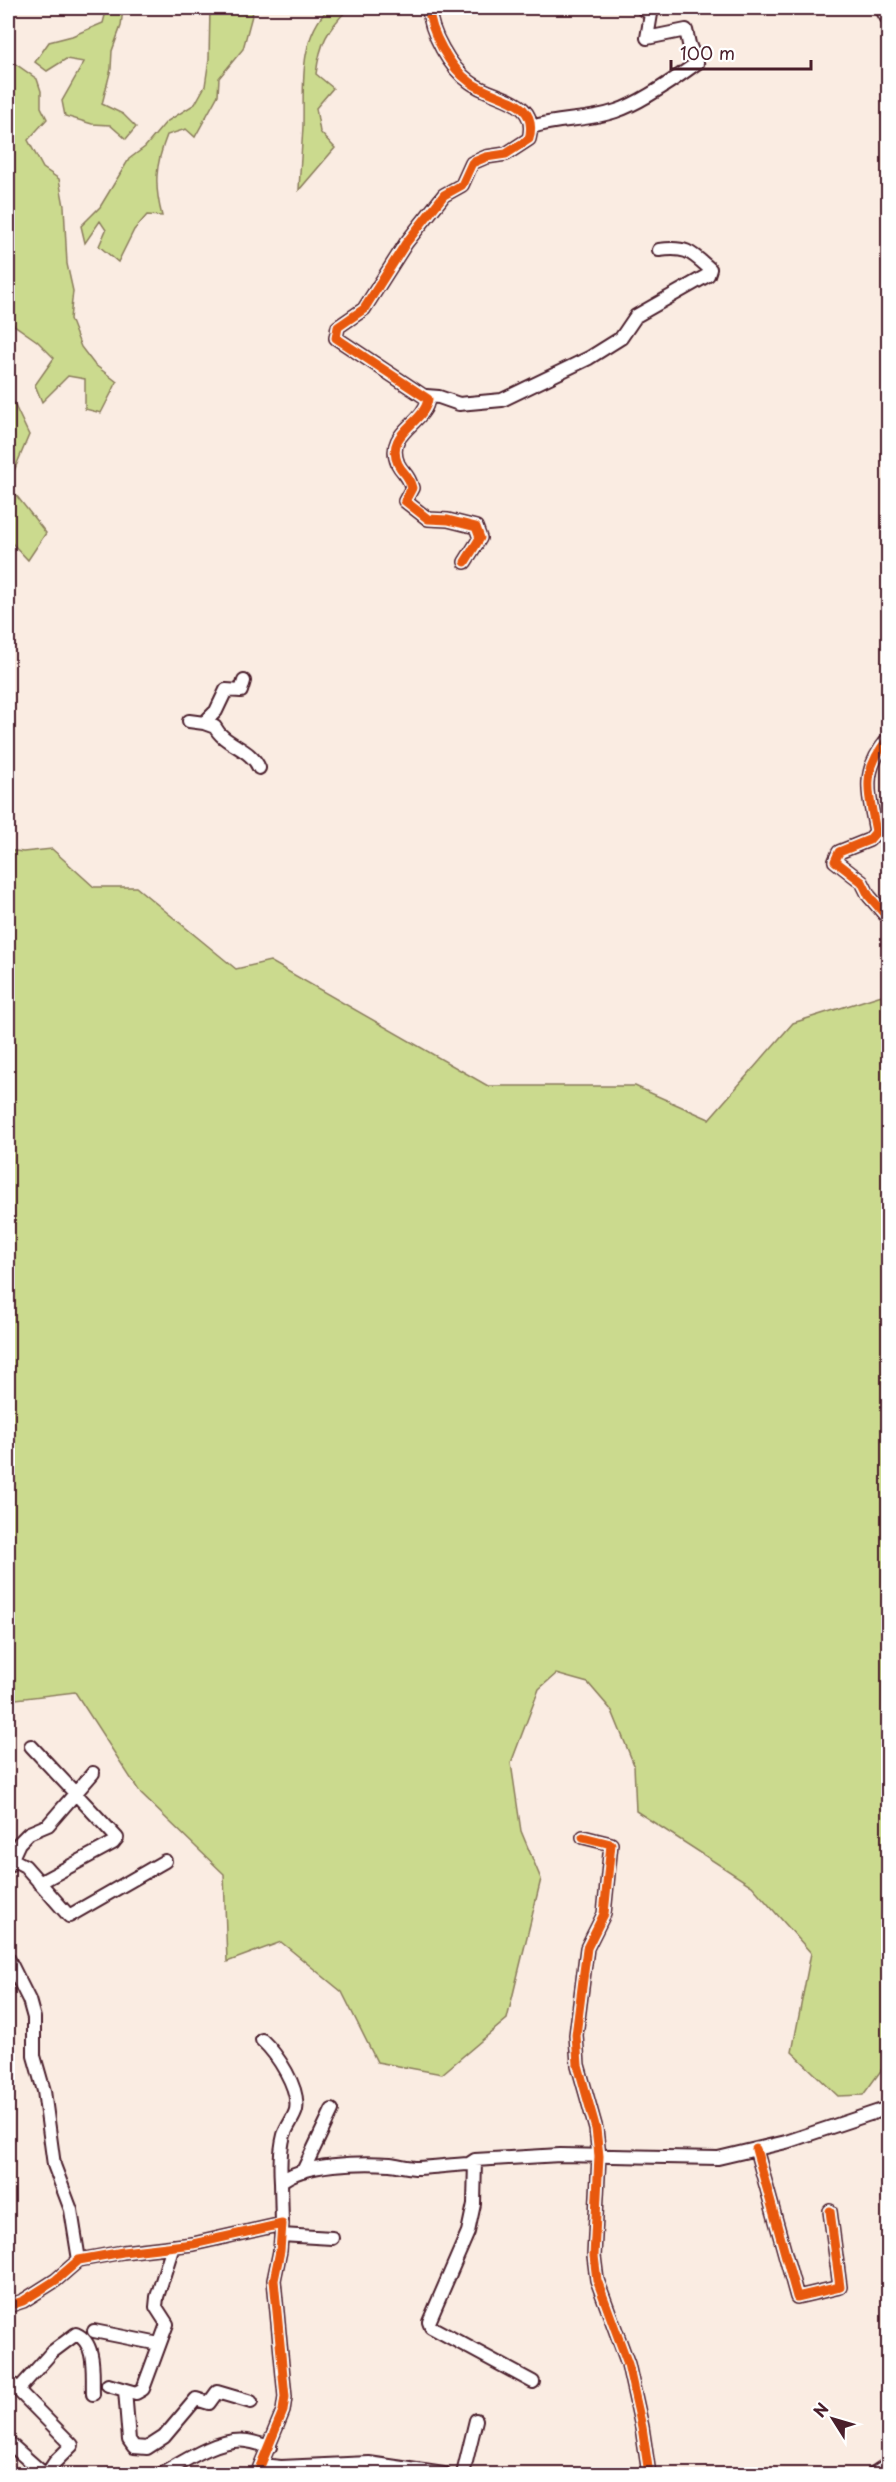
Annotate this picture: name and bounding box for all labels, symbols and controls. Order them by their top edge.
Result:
scale bar [671,33,810,71]
text: 100 m [680,39,735,66]
north arrow [803,2389,863,2449]
text: N [807,2397,834,2422]

